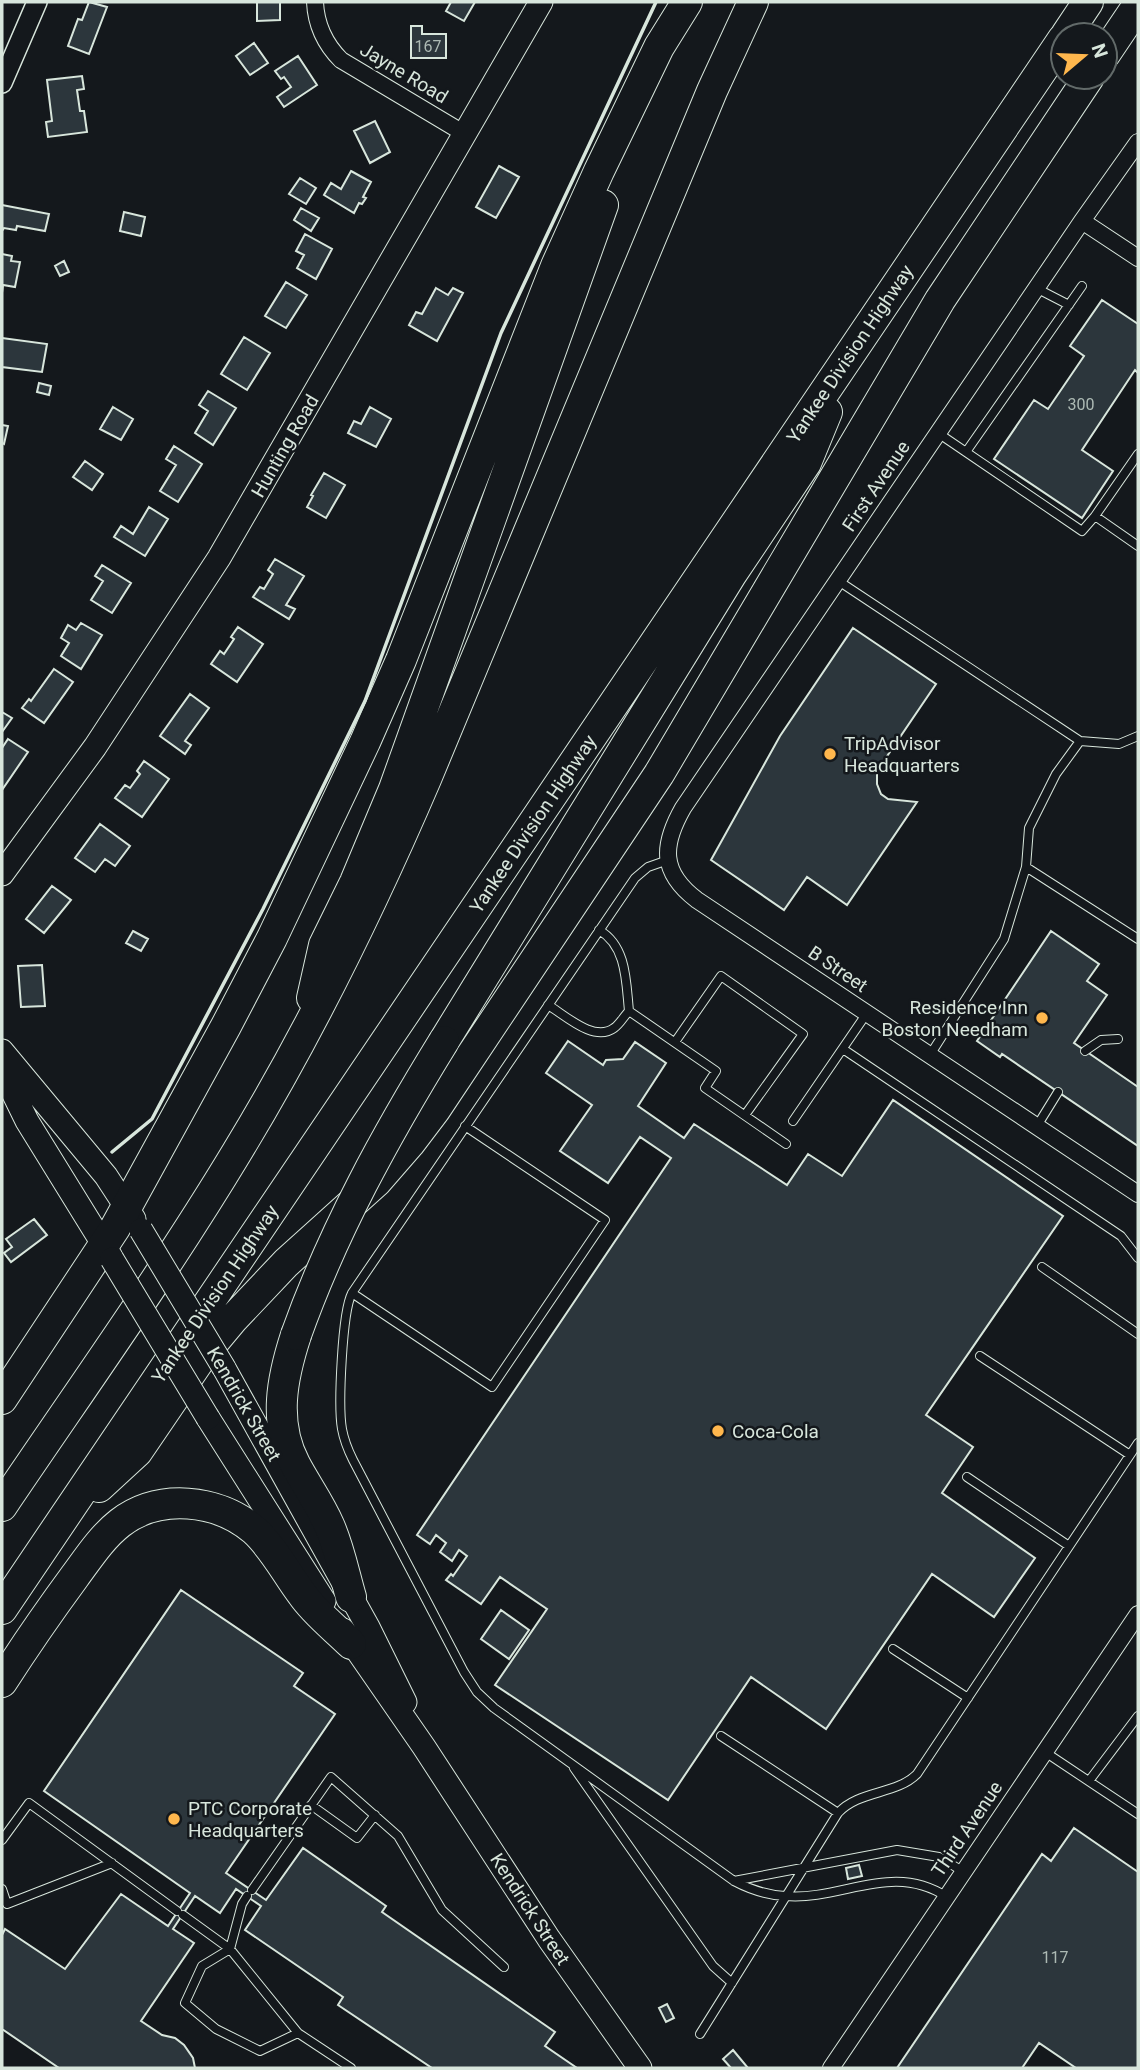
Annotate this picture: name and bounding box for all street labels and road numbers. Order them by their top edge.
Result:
street label: Jayne Road [356,38,452,108]
street label: Yankee Division Highway [782,261,918,447]
street label: Hunting Road [246,391,324,501]
street label: First Avenue [837,436,915,536]
street label: Yankee Division Highway [465,731,601,917]
street label: B Street [804,941,872,997]
street label: Yankee Division Highway [147,1201,283,1387]
street label: Kendrick Street [202,1343,286,1465]
street label: Third Avenue [927,1777,1007,1881]
street label: Kendrick Street [485,1849,575,1969]

